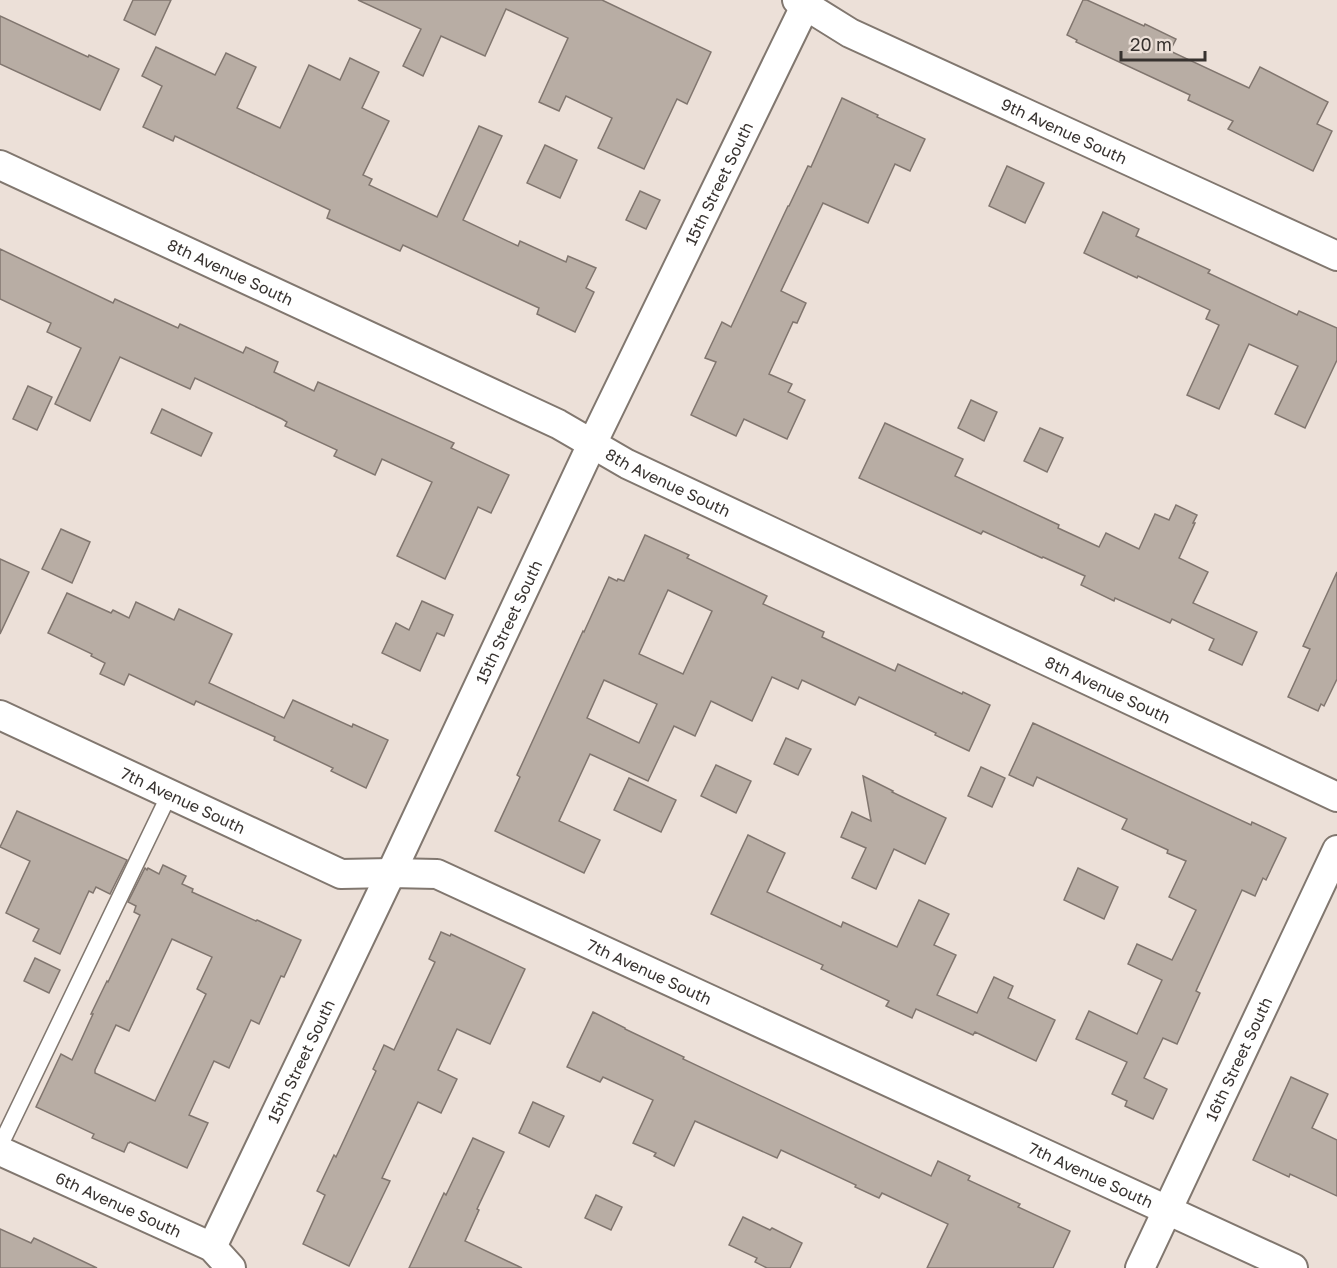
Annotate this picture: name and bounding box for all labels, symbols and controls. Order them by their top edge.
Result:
scale bar [1121,24,1205,62]
text: 20 m [1130,33,1172,55]
street label: 9th Avenue South [998,94,1130,169]
street label: 15th Street South [680,119,757,248]
street label: 8th Avenue South [164,234,296,310]
street label: 8th Avenue South [602,444,734,521]
street label: 15th Street South [471,557,546,687]
street label: 8th Avenue South [1042,652,1174,728]
street label: 7th Avenue South [118,763,249,838]
street label: 7th Avenue South [584,934,715,1009]
street label: 16th Street South [1201,994,1276,1124]
street label: 15th Street South [263,996,339,1126]
street label: 7th Avenue South [1025,1138,1156,1212]
street label: 6th Avenue South [52,1167,185,1242]

